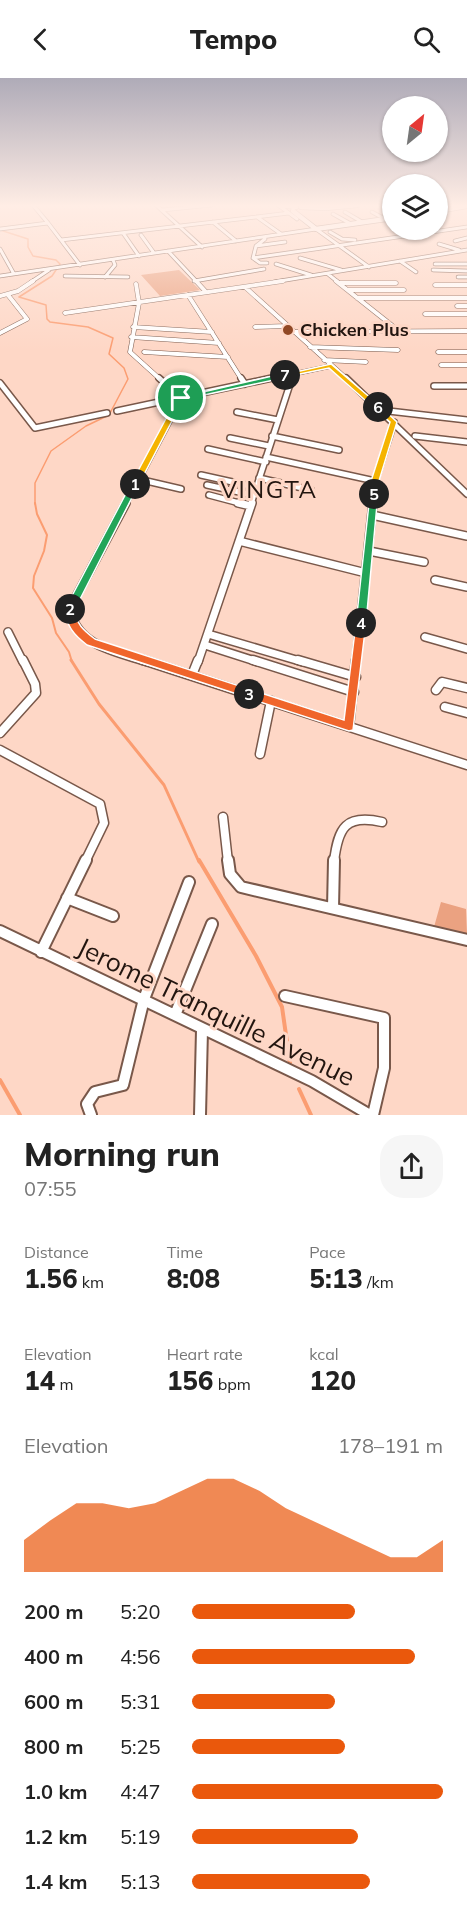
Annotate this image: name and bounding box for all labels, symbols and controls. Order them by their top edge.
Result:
text: Tempo [190,22,277,56]
icon: back [24,23,57,56]
icon: search [410,23,443,56]
north arrow [382,96,448,162]
map controls [382,96,448,240]
button: layers [382,174,448,240]
place label: Chicken Plus [300,318,409,341]
marker: Chicken Plus [281,323,295,337]
pin: 7 [270,360,300,390]
text: 7 [280,365,290,385]
pin [155,372,206,423]
icon: arrive [164,381,197,414]
pin: 6 [363,392,393,422]
text: 6 [373,397,383,417]
pin: 1 [120,469,150,499]
text: 1 [130,474,140,494]
district label: VINGTA [220,474,318,504]
pin: 5 [359,479,389,509]
text: 5 [369,484,379,504]
pin: 2 [55,594,85,624]
text: 2 [65,599,75,619]
pin: 4 [346,608,376,638]
text: 4 [356,613,366,633]
pin: 3 [234,679,264,709]
text: 3 [244,684,254,704]
street label: Jerome Tranquille Avenue [72,930,361,1093]
text: Morning run [24,1133,220,1174]
button: share [380,1135,443,1198]
text: 07:55 [24,1176,77,1201]
text: Distance [24,1242,89,1262]
text: Time [167,1242,203,1262]
text: Pace [309,1242,345,1262]
text: 1.56 [24,1262,78,1295]
text: 8:08 [167,1262,220,1295]
text: 5:13 [309,1262,363,1295]
text: km [78,1272,104,1292]
text: /km [363,1272,394,1292]
text: Elevation [24,1344,92,1364]
text: Heart rate [167,1344,243,1364]
text: kcal [309,1344,339,1364]
text: 14 [24,1364,55,1397]
text: 156 [167,1364,213,1397]
text: 120 [309,1364,356,1397]
text: m [55,1374,73,1394]
text: bpm [213,1374,251,1394]
text: Elevation [24,1433,109,1458]
text: 178–191 m [338,1433,443,1458]
text: 200 m [24,1599,83,1624]
text: 5:20 [120,1599,161,1624]
text: 400 m [24,1644,83,1669]
text: 4:56 [120,1644,161,1669]
text: 600 m [24,1689,83,1714]
text: 5:31 [120,1689,161,1714]
text: 800 m [24,1734,83,1759]
text: 5:25 [120,1734,161,1759]
text: 1.0 km [24,1779,87,1804]
text: 4:47 [120,1779,161,1804]
text: 1.2 km [24,1824,87,1849]
text: 5:19 [120,1824,161,1849]
text: 1.4 km [24,1869,87,1894]
text: 5:13 [120,1869,161,1894]

